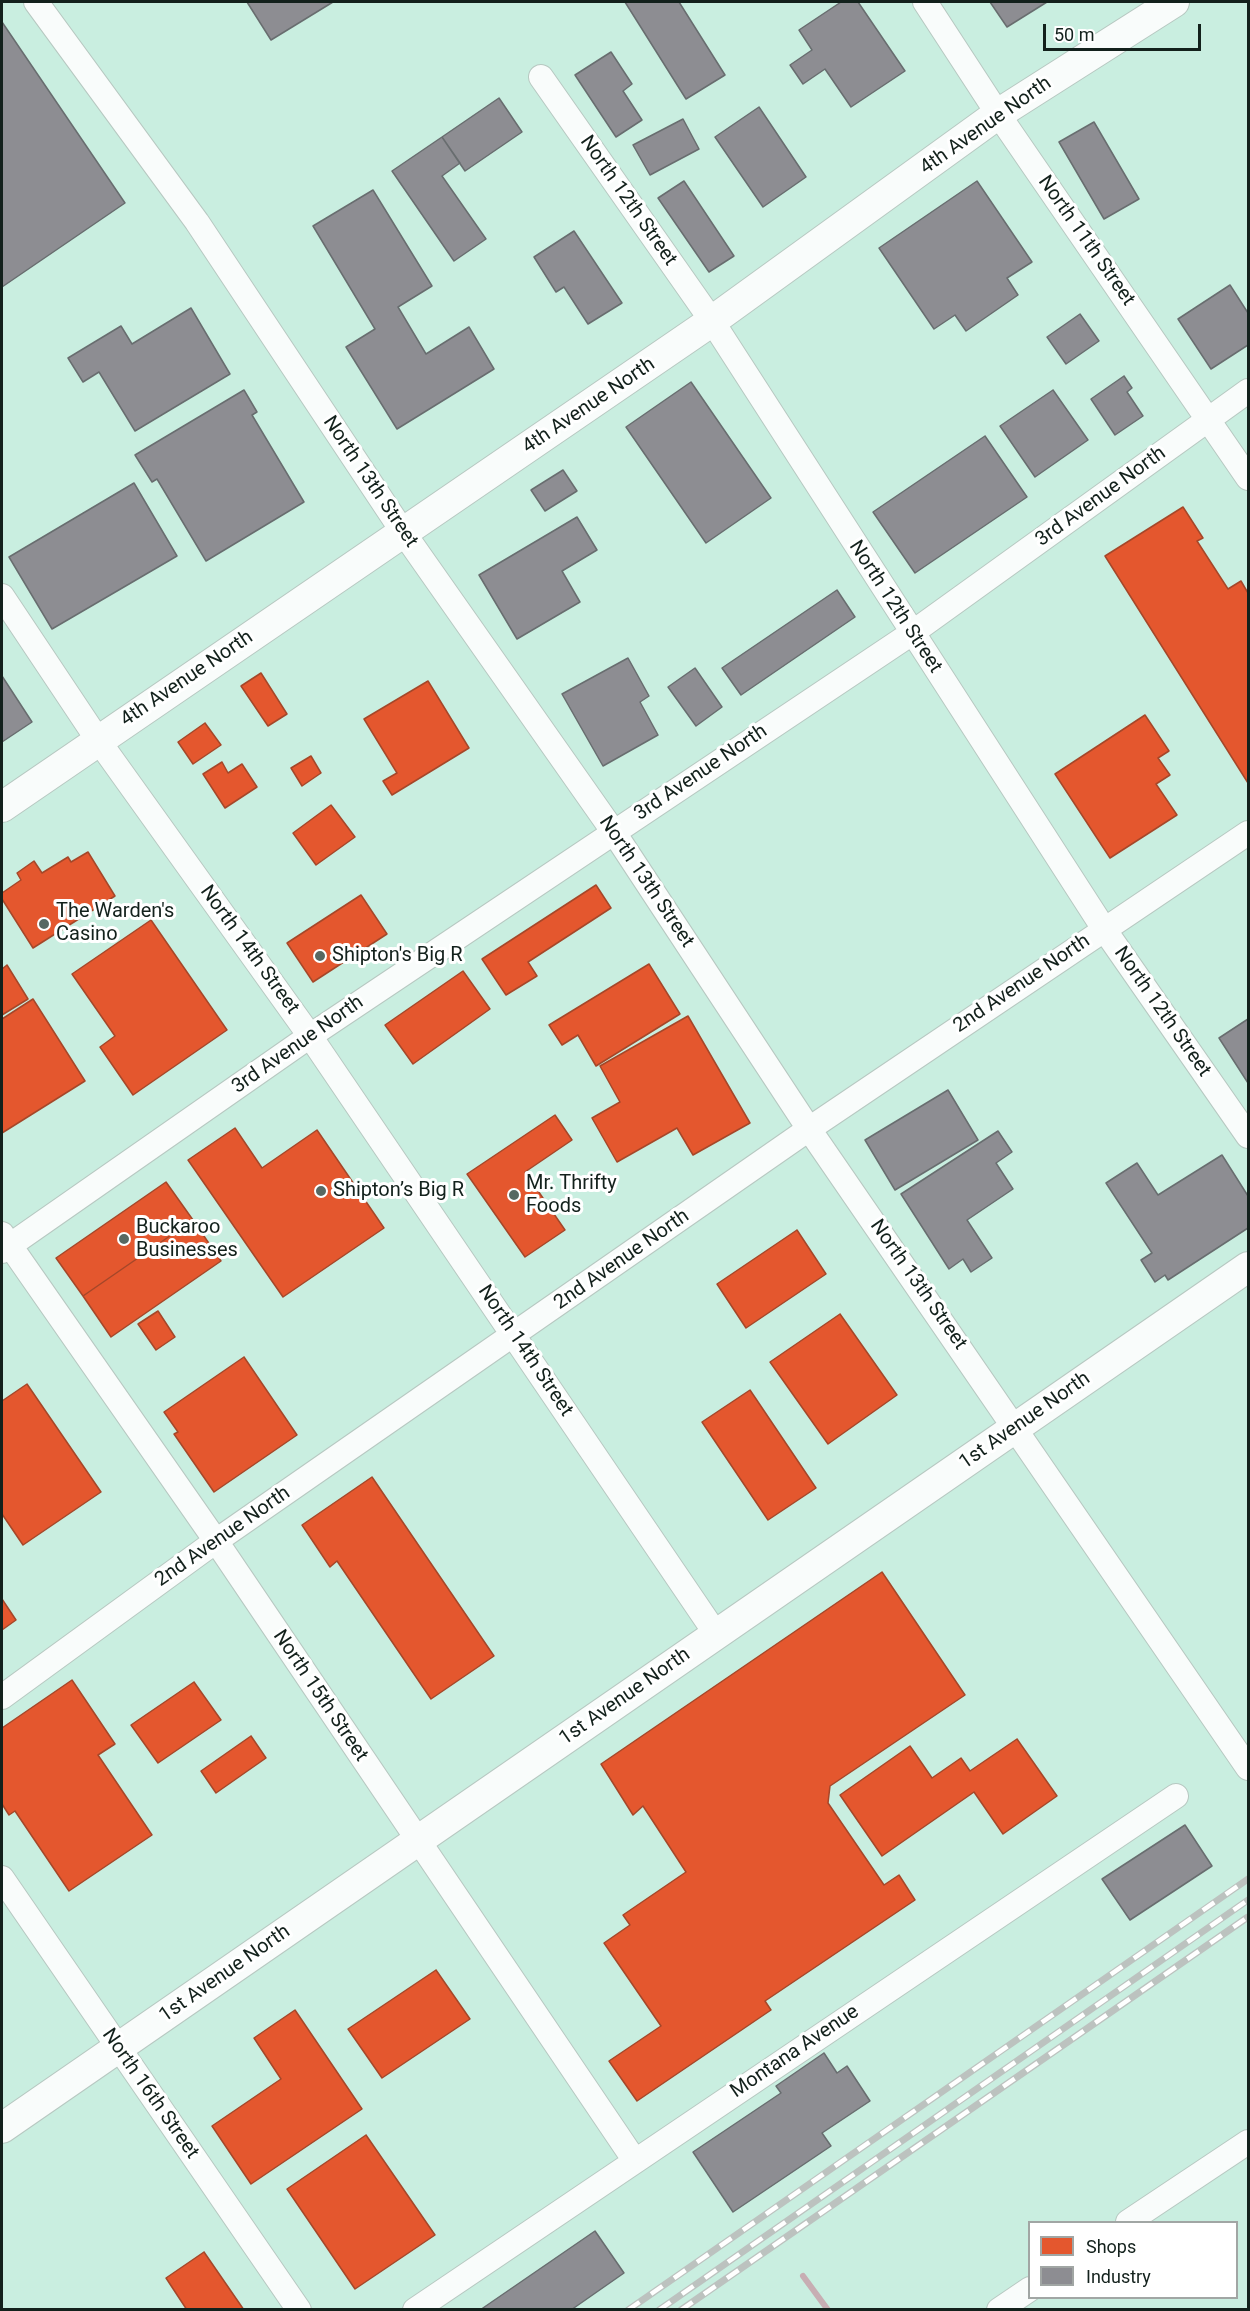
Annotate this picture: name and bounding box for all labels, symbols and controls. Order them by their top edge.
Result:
scale bar [1046,12,1204,50]
text: 50 m [1054,24,1094,45]
street label: 4th Avenue North [916,72,1056,180]
street label: North 12th Street [574,131,682,271]
street label: North 11th Street [1032,171,1140,311]
street label: 4th Avenue North [518,353,660,459]
street label: North 13th Street [317,412,423,552]
street label: 3rd Avenue North [1031,442,1171,552]
street label: North 12th Street [843,536,947,678]
street label: 4th Avenue North [116,626,258,732]
street label: 3rd Avenue North [630,720,772,826]
street label: North 13th Street [593,812,699,952]
street label: North 14th Street [194,881,304,1019]
place label: The Warden's Casino [56,900,174,947]
marker: The Warden's Casino [37,917,51,931]
street label: 2nd Avenue North [949,929,1095,1039]
street label: North 12th Street [1108,942,1216,1082]
place label: Shipton's Big R [332,944,463,968]
marker: Shipton's Big R [313,949,327,963]
street label: 3rd Avenue North [228,991,368,1099]
place label: Mr. Thrifty Foods [526,1172,617,1219]
place label: Shipton’s Big R [333,1179,464,1203]
marker: Shipton’s Big R [314,1184,328,1198]
marker: Mr. Thrifty Foods [507,1188,521,1202]
street label: 2nd Avenue North [550,1204,694,1316]
street label: North 13th Street [864,1215,972,1355]
place label: Buckaroo Businesses [136,1216,238,1263]
marker: Buckaroo Businesses [117,1232,131,1246]
street label: North 14th Street [472,1281,578,1421]
street label: 1st Avenue North [955,1367,1095,1475]
street label: 2nd Avenue North [151,1481,295,1593]
street label: North 15th Street [267,1626,373,1766]
street label: 1st Avenue North [555,1643,695,1751]
street label: 1st Avenue North [155,1920,295,2028]
street label: Montana Avenue [726,2000,864,2104]
street label: North 16th Street [96,2024,204,2164]
legend [1028,2221,1238,2299]
text: Shops [1086,2236,1136,2257]
text: Industry [1086,2266,1151,2287]

